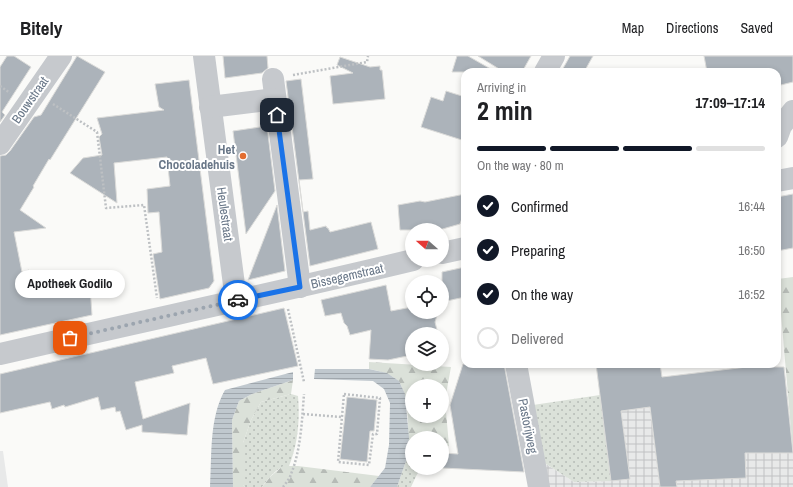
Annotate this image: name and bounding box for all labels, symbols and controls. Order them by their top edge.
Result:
text: Bitely [20,15,62,41]
text: Map [622,19,644,37]
text: Directions [666,19,718,37]
text: Saved [740,19,773,37]
street label: Bouwstraat [8,73,52,127]
text: Arriving in [477,79,526,96]
text: 17:09–17:14 [695,92,765,113]
text: 2 min [477,93,533,128]
pin [260,98,294,132]
icon: home [266,104,288,126]
place label: Het Chocoladehuis [159,141,235,173]
marker: Het Chocoladehuis [238,151,248,161]
text: On the way · 80 m [477,157,564,174]
street label: Heulestraat [213,186,237,242]
icon: check [477,195,499,217]
text: Confirmed [511,196,568,217]
text: 16:44 [738,198,765,215]
north arrow [405,223,449,267]
map controls [405,223,449,475]
icon: check [477,239,499,261]
text: Preparing [511,240,565,261]
text: 16:50 [738,242,765,259]
street label: Bissegemstraat [309,259,385,293]
callout: Apotheek Godilo [15,270,125,298]
text: Apotheek Godilo [27,275,113,292]
button: locate [405,275,449,319]
courier [218,280,258,320]
icon: check [477,283,499,305]
text: On the way [511,284,573,305]
text: 16:52 [738,286,765,303]
icon: car [227,289,249,311]
pin [53,321,87,355]
icon: bag [59,327,81,349]
button: layers [405,327,449,371]
text: Delivered [511,328,564,349]
button: + [405,379,449,423]
street label: Pastorijweg [514,397,542,455]
button: − [405,431,449,475]

